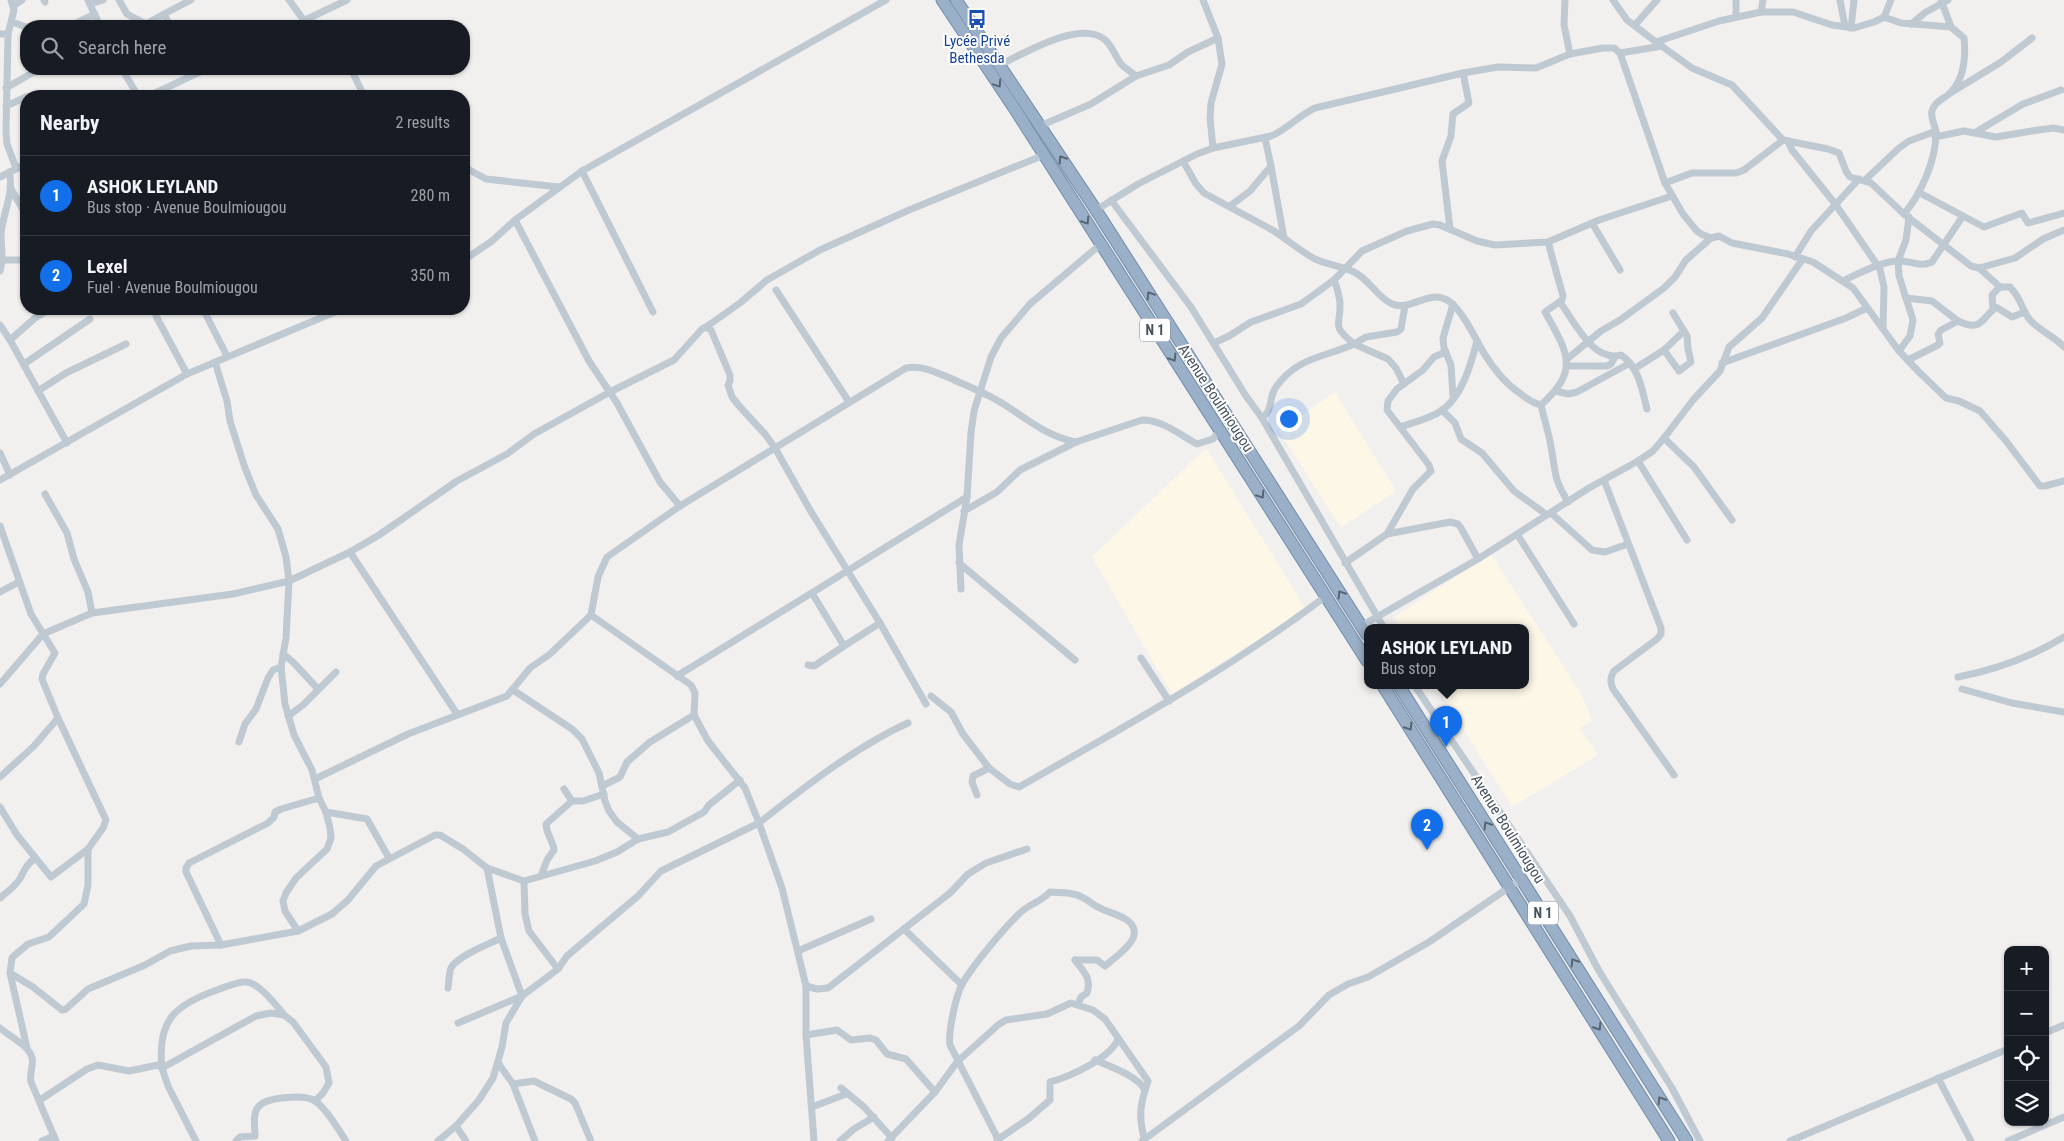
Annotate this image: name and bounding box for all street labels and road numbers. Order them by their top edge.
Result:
road number: N 1 [1140,318,1170,342]
street label: Avenue Boulmiougou [1174,341,1258,455]
street label: Avenue Boulmiougou [1467,771,1549,887]
road number: N 1 [1528,901,1558,924]

